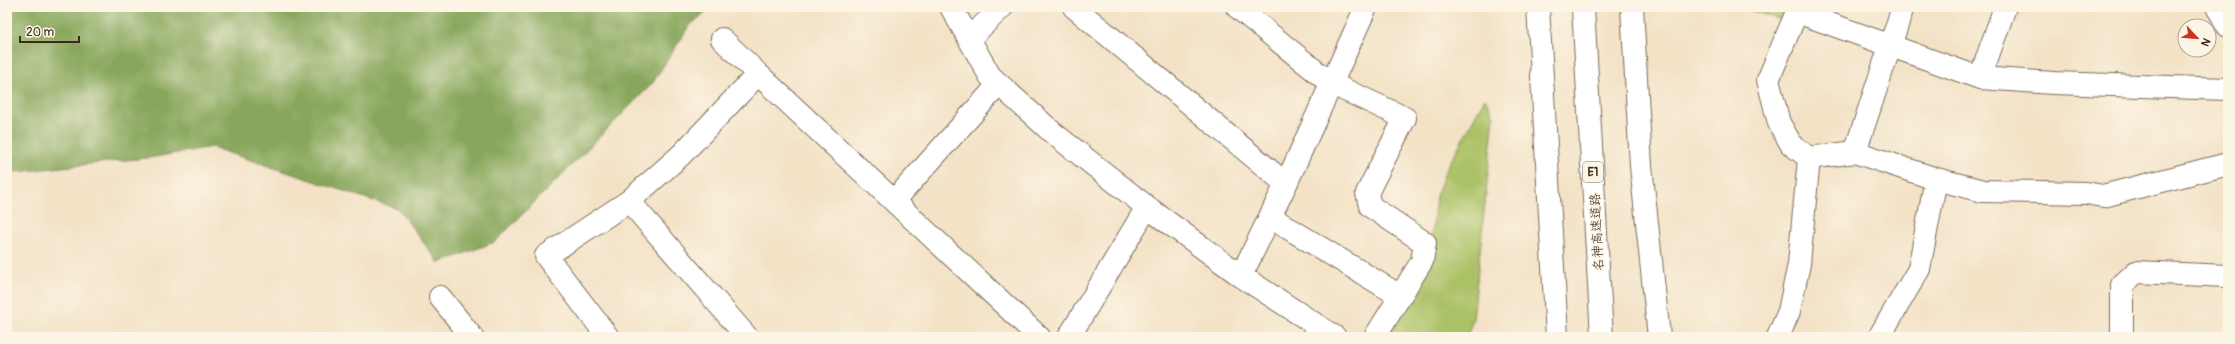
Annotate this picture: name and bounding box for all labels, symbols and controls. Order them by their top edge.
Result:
scale bar [20,18,79,44]
north arrow [2177,18,2217,58]
text: 20 m [26,25,55,40]
text: N [2198,36,2213,49]
road number: E1 [1583,162,1603,182]
street label: 名神高速道路 [1587,193,1607,271]

